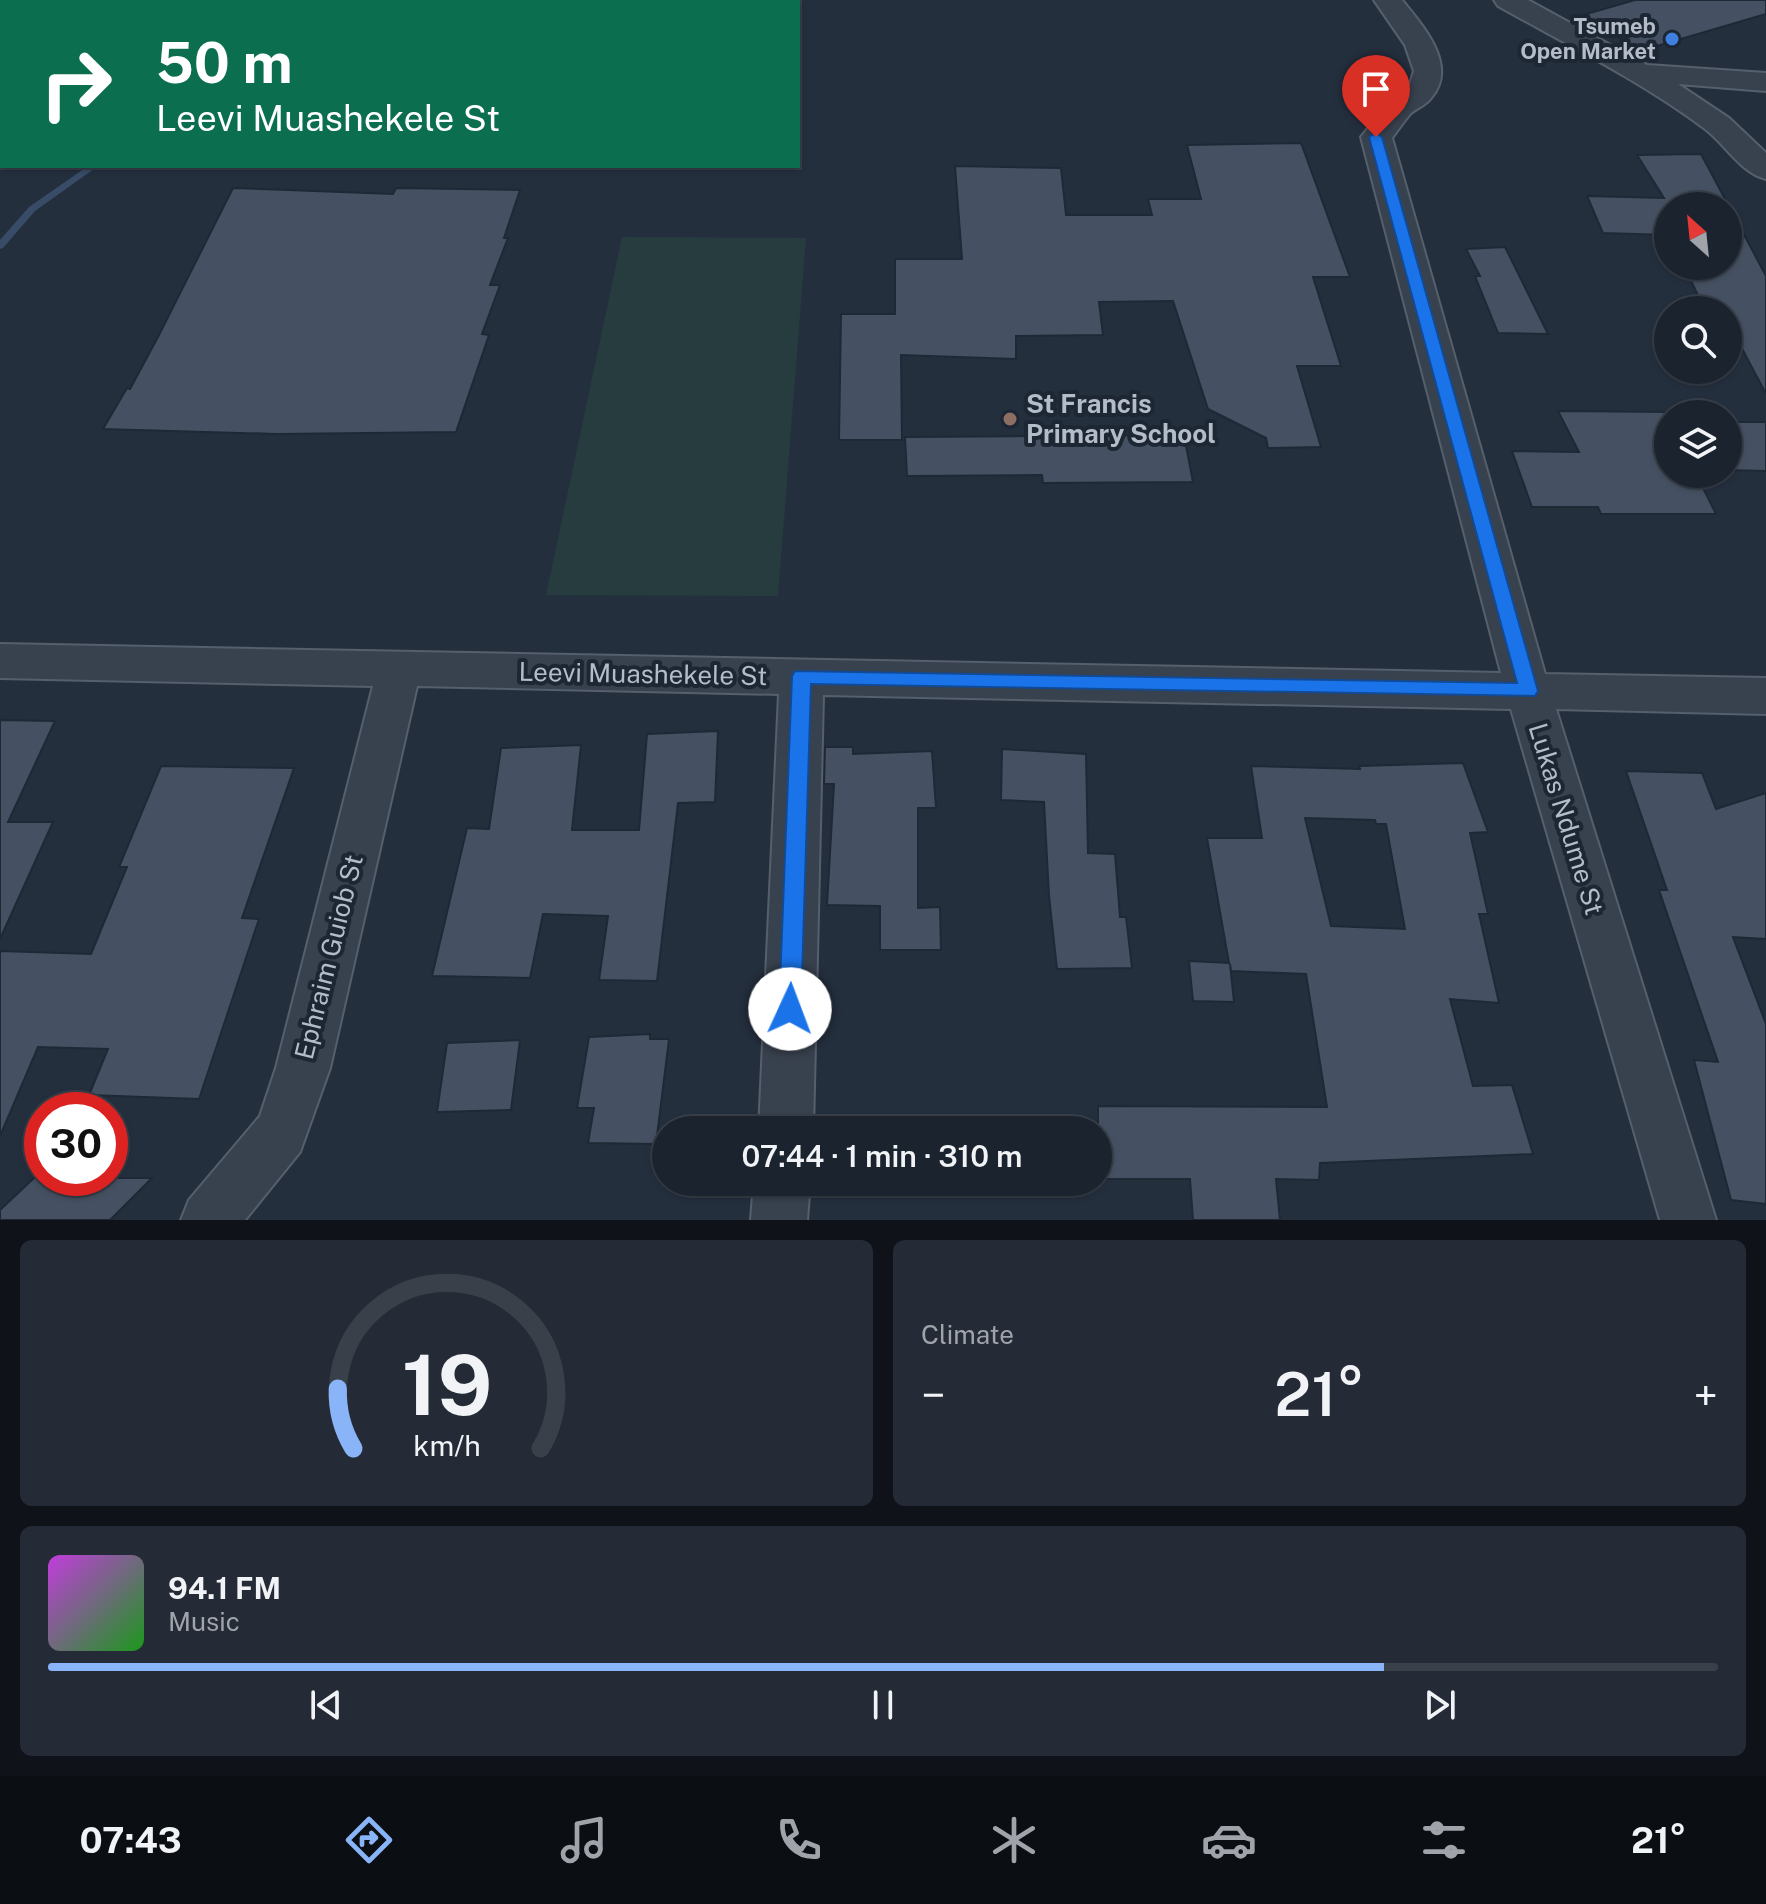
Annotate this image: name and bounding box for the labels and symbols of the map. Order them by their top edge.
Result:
place label: Tsumeb Open Market [1520,13,1656,64]
marker: Tsumeb Open Market [1663,30,1681,48]
pin [1342,55,1410,137]
north arrow [1654,192,1742,280]
place label: St Francis Primary School [1026,388,1216,449]
marker: St Francis Primary School [1001,410,1019,428]
street label: Leevi Muashekele St [518,656,768,691]
street label: Lukas Ndume St [1523,719,1610,918]
street label: Ephraim Guiob St [288,851,369,1062]
position arrow [748,967,832,1051]
speed limit sign: 30 [24,1092,128,1196]

